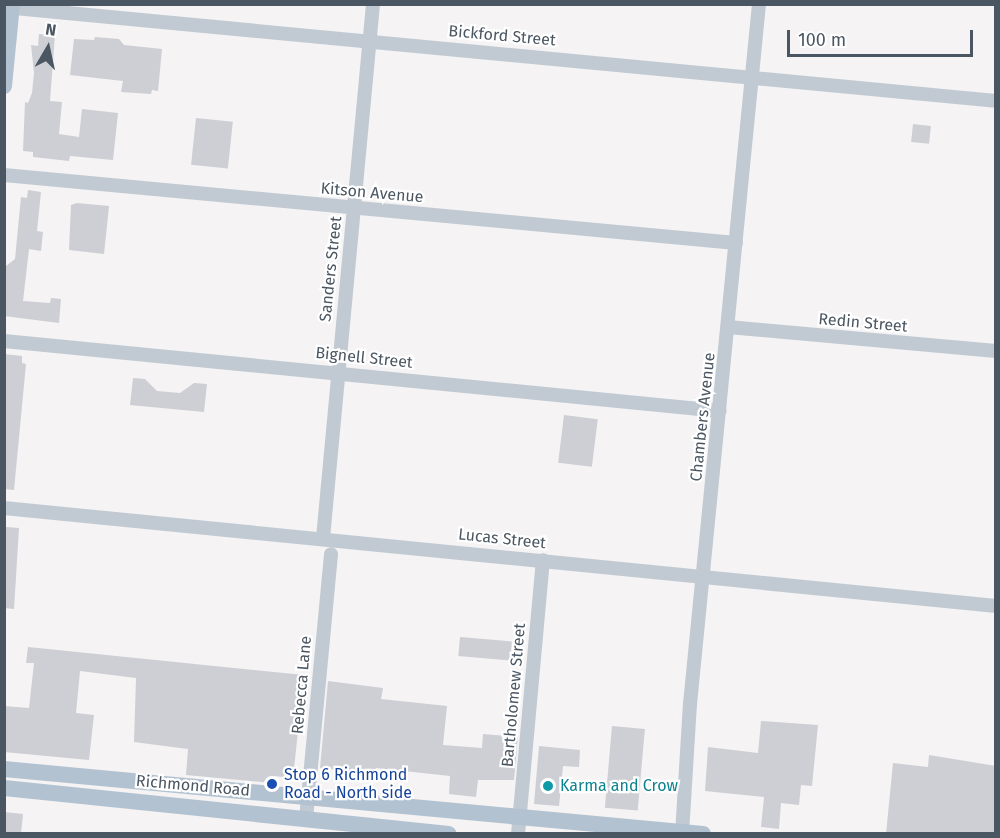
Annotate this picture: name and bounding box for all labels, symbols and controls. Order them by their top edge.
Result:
north arrow [18,18,78,78]
scale bar [790,18,976,56]
text: N [44,20,58,40]
street label: Bickford Street [448,22,556,50]
text: 100 m [798,29,846,51]
street label: Kitson Avenue [320,179,424,207]
street label: Sanders Street [316,215,346,323]
street label: Redin Street [818,310,908,336]
street label: Bignell Street [314,343,414,373]
street label: Chambers Avenue [687,352,719,482]
street label: Lucas Street [457,525,547,553]
street label: Bartholomew Street [498,622,530,768]
street label: Rebecca Lane [288,635,316,735]
place label: Stop 6 Richmond Road - North side [284,765,412,803]
street label: Richmond Road [135,771,251,801]
place label: Karma and Crow [560,776,678,796]
marker: Stop 6 Richmond Road - North side [265,777,279,791]
marker: Karma and Crow [541,779,555,793]

